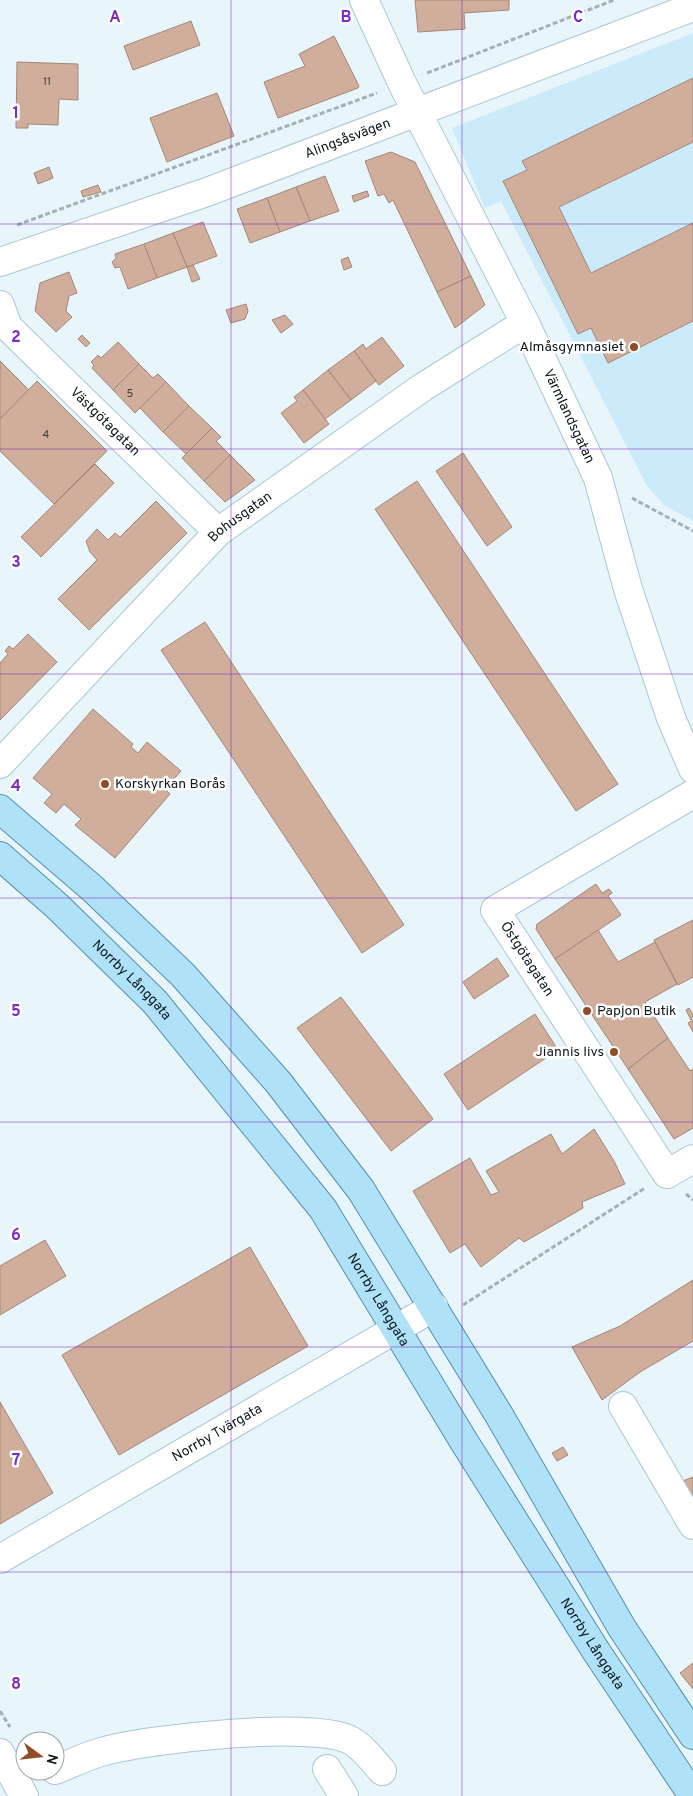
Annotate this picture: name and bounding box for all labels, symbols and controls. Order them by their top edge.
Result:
text: A [109,8,121,28]
text: B [340,8,352,28]
text: C [573,8,583,28]
house number: 11 [43,75,51,89]
text: 1 [13,104,19,124]
street label: Alingsåsvägen [302,114,393,163]
text: 2 [11,328,21,348]
place label: Almåsgymnasiet [519,339,624,356]
marker: Almåsgymnasiet [628,341,640,353]
street label: Värmlandsgatan [539,366,598,466]
street label: Västgötagatan [66,384,144,460]
house number: 5 [127,387,134,401]
house number: 4 [43,428,50,442]
street label: Bohusgatan [204,488,275,546]
text: 3 [11,553,21,573]
place label: Korskyrkan Borås [115,776,226,793]
text: 4 [11,777,21,797]
marker: Korskyrkan Borås [99,778,111,790]
street label: Östgötagatan [496,918,557,1000]
street label: Norrby Långgata [88,937,175,1024]
text: 5 [11,1002,21,1022]
place label: Papjon Butik [597,1003,677,1020]
marker: Papjon Butik [581,1005,593,1017]
place label: Jiannis livs [535,1044,604,1061]
marker: Jiannis livs [608,1046,620,1058]
text: 6 [11,1226,21,1246]
street label: Norrby Långgata [343,1250,413,1350]
street label: Norrby Tvärgata [169,1400,265,1466]
text: 7 [12,1451,20,1471]
street label: Norrby Långgata [556,1595,628,1693]
text: 8 [11,1675,21,1695]
north arrow [15,1731,65,1781]
text: N [42,1752,61,1766]

